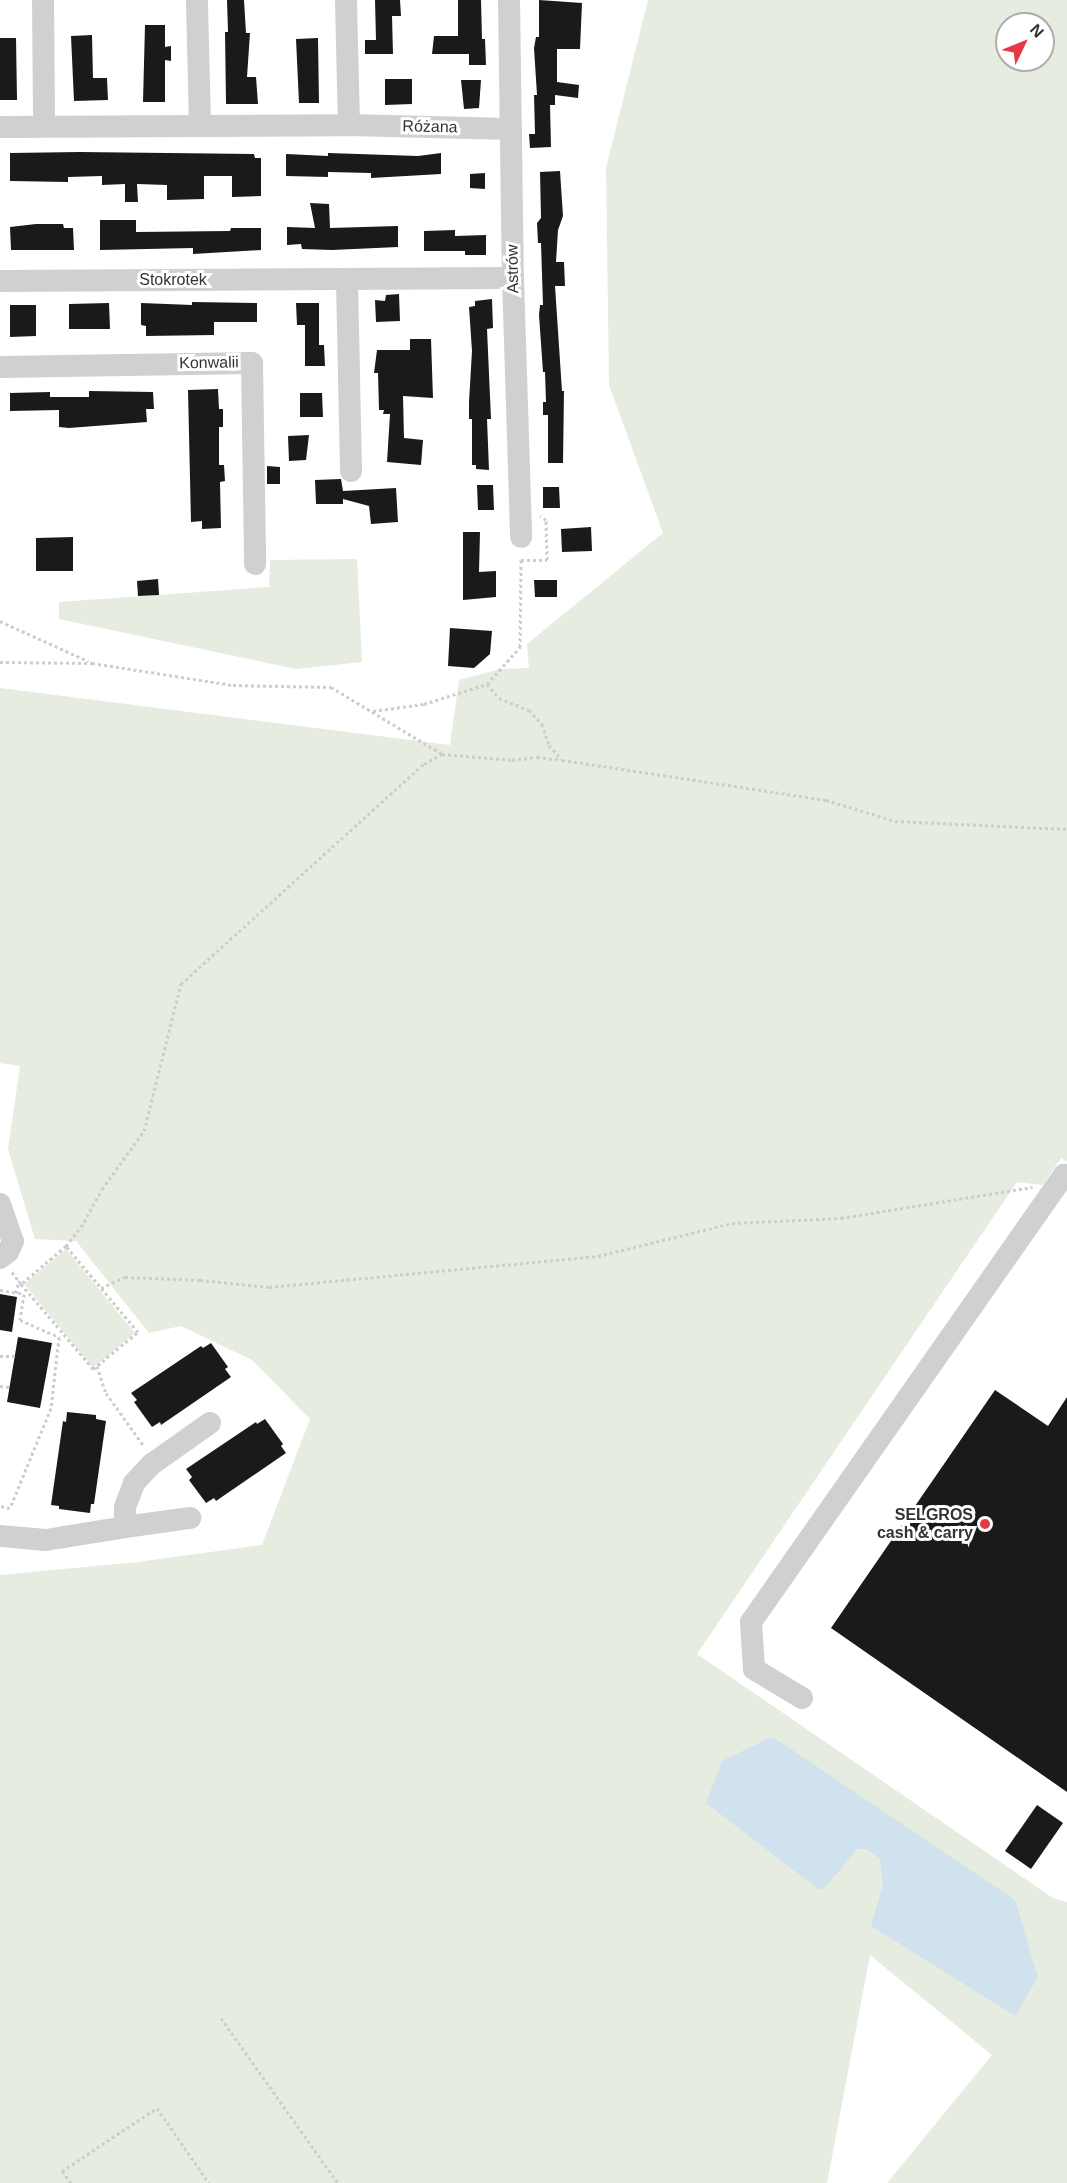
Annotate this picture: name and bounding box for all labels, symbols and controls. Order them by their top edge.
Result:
north arrow [995,12,1055,72]
text: N [1027,21,1047,41]
street label: Różana [402,117,458,137]
street label: Astrów [503,244,523,294]
street label: Stokrotek [139,270,207,290]
street label: Konwalii [179,353,239,373]
place label: SELGROS cash & carry [877,1505,973,1543]
marker: SELGROS cash & carry [978,1517,992,1531]

